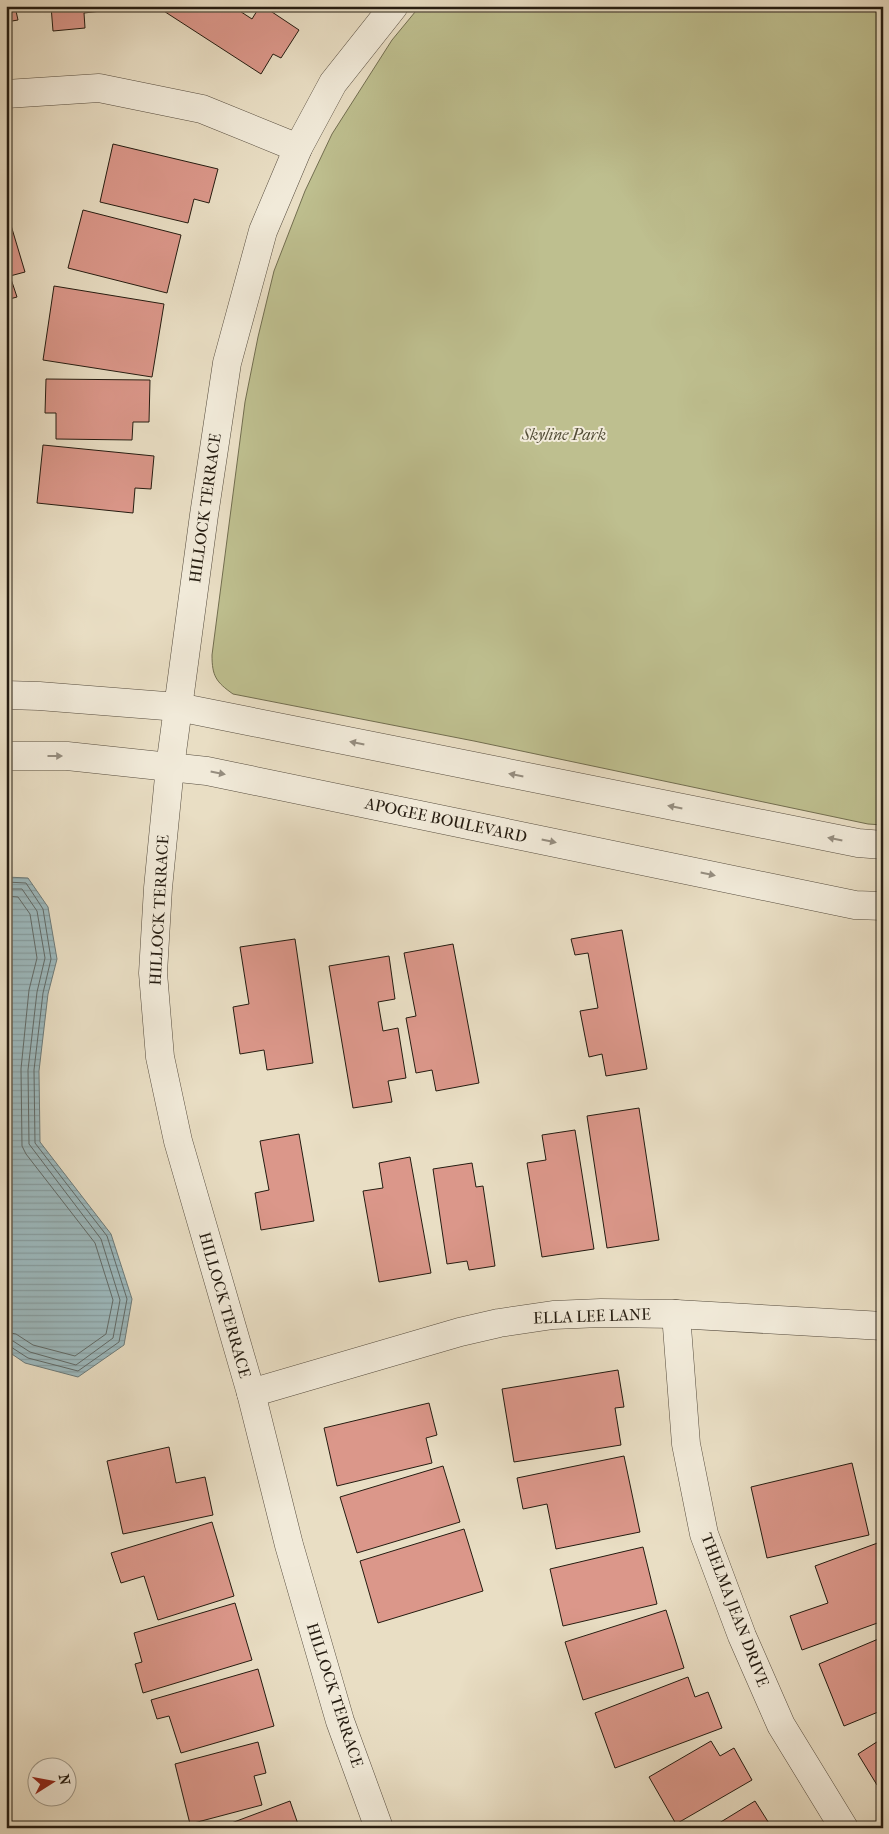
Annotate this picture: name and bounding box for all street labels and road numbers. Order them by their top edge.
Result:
street label: HILLOCK TERRACE [185,432,225,584]
street label: APOGEE BOULEVARD [362,793,529,846]
street label: HILLOCK TERRACE [146,834,172,986]
street label: HILLOCK TERRACE [195,1230,255,1380]
street label: ELLA LEE LANE [533,1304,651,1328]
street label: THELMA JEAN DRIVE [697,1530,773,1690]
street label: HILLOCK TERRACE [303,1620,367,1770]

